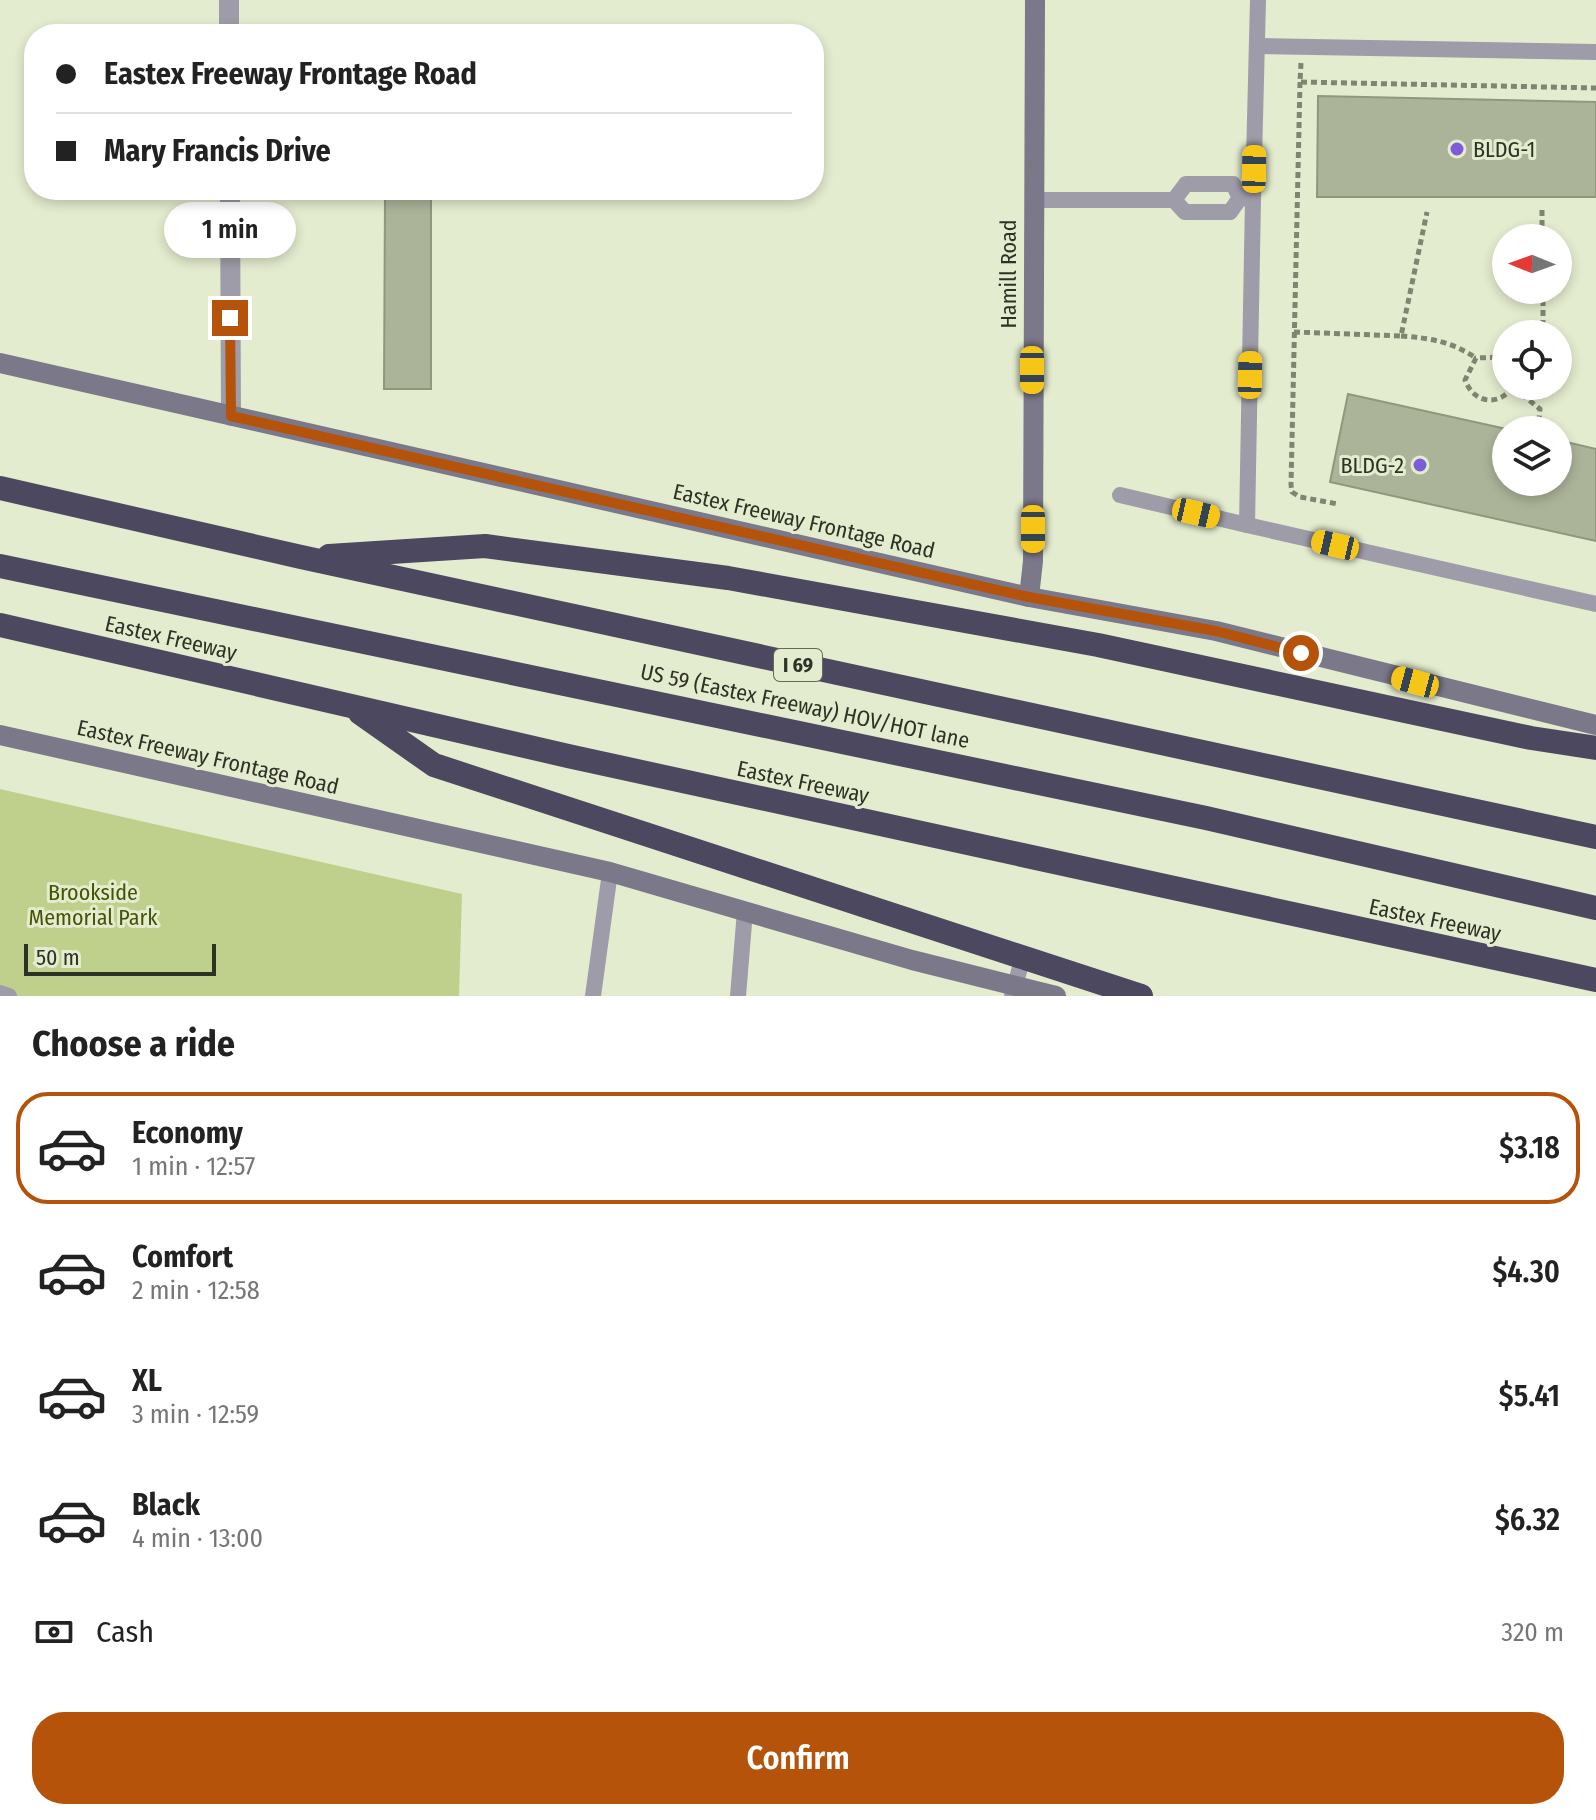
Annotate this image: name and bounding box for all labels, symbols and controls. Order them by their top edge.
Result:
text: Eastex Freeway Frontage Road [104,56,477,92]
text: Mary Francis Drive [104,133,331,169]
place label: BLDG-1 [1473,136,1535,163]
marker: BLDG-1 [1448,140,1466,158]
car [1242,145,1266,193]
callout: 1 min [164,202,296,258]
text: 1 min [202,214,258,245]
street label: Hamill Road [995,220,1022,328]
north arrow [1492,224,1572,304]
map controls [1492,224,1572,496]
route end [212,300,248,336]
button: locate [1492,320,1572,400]
car [1020,346,1044,394]
car [1238,351,1262,399]
button: layers [1492,416,1572,496]
place label: BLDG-2 [1340,452,1404,479]
marker: BLDG-2 [1411,456,1429,474]
street label: Eastex Freeway Frontage Road [670,478,938,564]
car [1170,496,1222,530]
car [1021,505,1045,553]
car [1309,528,1361,562]
street label: Eastex Freeway [102,610,240,666]
route start [1283,635,1319,671]
road number: I 69 [774,649,822,681]
street label: US 59 (Eastex Freeway) HOV/HOT lane [638,658,972,754]
car [1389,664,1441,700]
street label: Eastex Freeway Frontage Road [74,714,342,800]
street label: Eastex Freeway [734,755,872,809]
park label: Brookside Memorial Park [29,879,158,931]
street label: Eastex Freeway [1366,893,1504,947]
scale bar [24,940,216,976]
text: 50 m [36,944,80,971]
text: Choose a ride [32,1022,235,1066]
icon: car [36,1112,108,1184]
text: Economy [132,1115,243,1151]
text: $3.18 [1499,1130,1560,1166]
text: 1 min · 12:57 [132,1151,255,1182]
icon: car [36,1236,108,1308]
text: Comfort [132,1239,233,1275]
text: $4.30 [1493,1254,1560,1290]
text: 2 min · 12:58 [132,1275,260,1306]
icon: car [36,1360,108,1432]
text: XL [132,1363,162,1399]
text: $5.41 [1499,1378,1560,1414]
text: 3 min · 12:59 [132,1399,259,1430]
icon: car [36,1484,108,1556]
text: Black [132,1487,200,1523]
text: $6.32 [1495,1502,1560,1538]
text: 4 min · 13:00 [132,1523,263,1554]
icon: cash [32,1610,76,1654]
text: Cash [96,1614,154,1650]
text: 320 m [1501,1617,1564,1648]
button: Confirm [32,1712,1564,1804]

